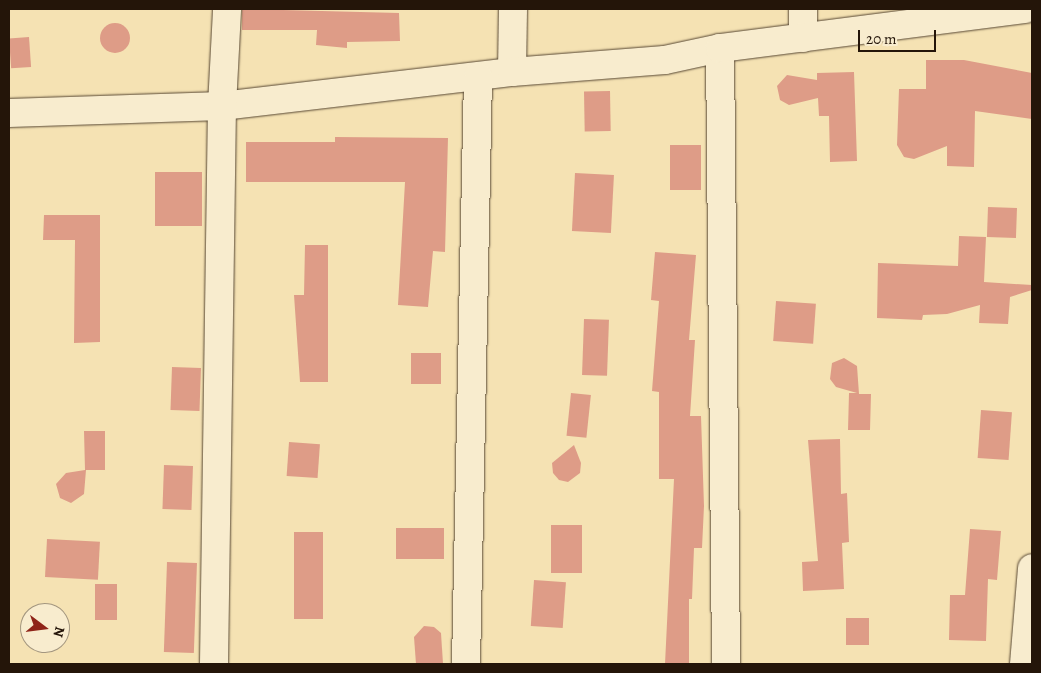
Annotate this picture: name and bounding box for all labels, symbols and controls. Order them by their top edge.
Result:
scale bar [861,20,938,52]
text: 20 m [866,29,897,49]
north arrow [20,603,70,653]
text: N [49,624,70,639]

